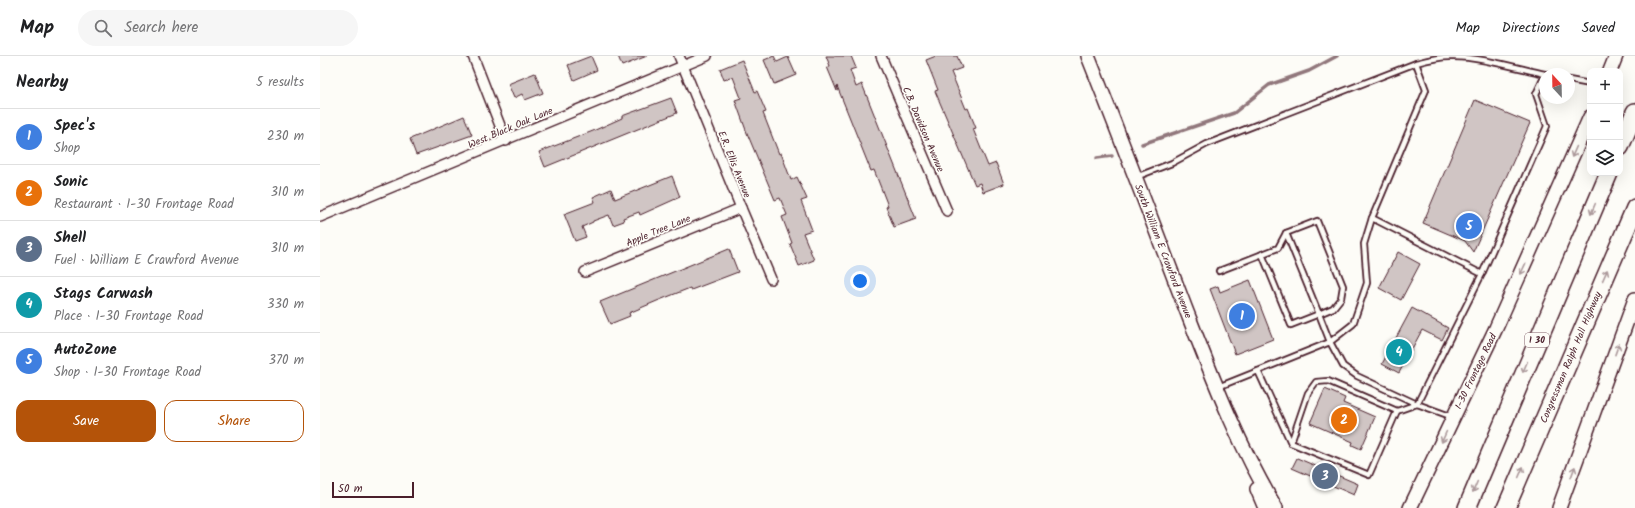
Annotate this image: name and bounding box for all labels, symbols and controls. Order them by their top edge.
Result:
search box [78,10,358,46]
text: Map [20,13,54,43]
text: Search here [124,16,198,40]
icon: search [92,17,114,39]
text: Map [1455,17,1480,39]
text: Directions [1502,17,1560,39]
text: Saved [1582,17,1615,39]
north arrow [1539,68,1575,104]
map controls [1587,68,1623,176]
button: + [1587,68,1623,104]
text: Nearby [16,69,68,96]
text: 5 results [256,72,304,93]
street label: C.B. Davidson Avenue [898,84,948,175]
street label: West Black Oak Lane [466,103,556,153]
button: − [1587,104,1623,140]
text: Spec's [54,114,95,138]
text: 1 [27,126,31,147]
text: 230 m [267,126,304,147]
street label: E.R. Ellis Avenue [713,128,755,201]
text: Shop [54,138,80,159]
button: layers [1587,140,1623,176]
one-way arrow [1570,146,1578,158]
text: Sonic [54,170,89,194]
text: 2 [25,182,33,203]
text: 310 m [270,182,304,203]
street label: South William E Crawford Avenue [1130,182,1196,321]
text: Restaurant · I-30 Frontage Road [54,194,234,215]
one-way arrow [1589,202,1596,214]
street label: Apple Tree Lane [624,211,693,251]
pin: 5 [1456,211,1482,241]
text: Shell [54,226,86,250]
text: 3 [25,238,33,259]
text: 310 m [270,238,304,259]
text: Fuel · William E Crawford Avenue [54,250,239,271]
one-way arrow [1519,263,1526,275]
one-way arrow [1602,270,1609,282]
your location [850,271,870,291]
text: Stags Carwash [54,282,153,306]
street label: Congressman Ralph Hall Highway [1536,289,1606,426]
text: 4 [25,294,33,315]
text: 330 m [267,294,304,315]
pin: 1 [1229,301,1255,331]
text: Place · I-30 Frontage Road [54,306,203,327]
street label: I-30 Frontage Road [1451,330,1502,412]
road number: I 30 [1525,333,1549,347]
pin: 4 [1386,337,1412,367]
text: AutoZone [54,338,117,362]
one-way arrow [1614,343,1621,356]
text: 5 [26,350,32,371]
text: 370 m [269,350,304,371]
one-way arrow [1521,360,1529,372]
text: Shop · I-30 Frontage Road [54,362,201,383]
button: Save [16,400,156,442]
button: Share [164,400,304,442]
pin: 2 [1331,405,1357,435]
one-way arrow [1440,431,1447,443]
pin: 3 [1312,461,1338,491]
one-way arrow [1570,466,1578,478]
one-way arrow [1518,467,1525,479]
scale bar [332,480,414,499]
text: 50 m [338,480,363,498]
one-way arrow [1471,480,1479,492]

